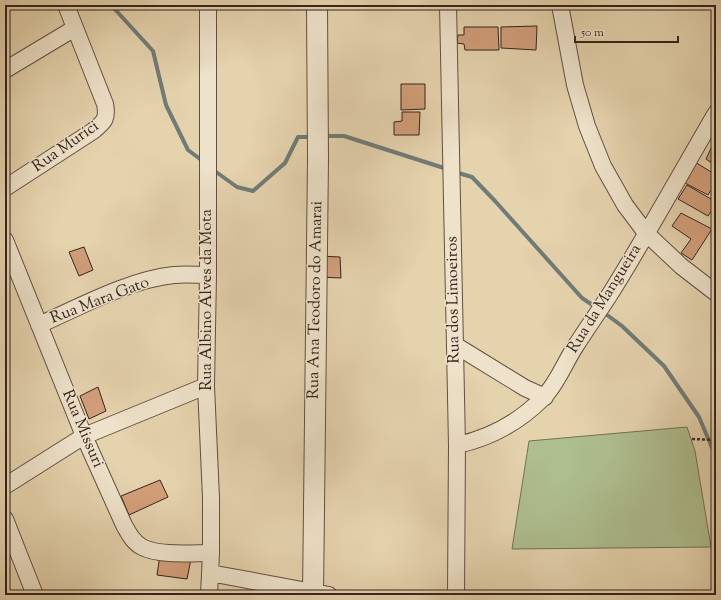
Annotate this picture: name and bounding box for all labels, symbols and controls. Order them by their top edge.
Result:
scale bar [575,18,678,44]
text: 50 m [580,24,604,42]
street label: Rua Murici [28,115,104,178]
street label: Rua Ana Teodoro do Amarai [303,200,329,399]
street label: Rua Albino Alves da Mota [196,209,219,391]
street label: Rua dos Limoeiros [441,236,467,364]
street label: Rua da Mangueira [562,240,648,358]
street label: Rua Mara Gato [47,272,153,330]
street label: Rua Missuri [55,386,109,472]

